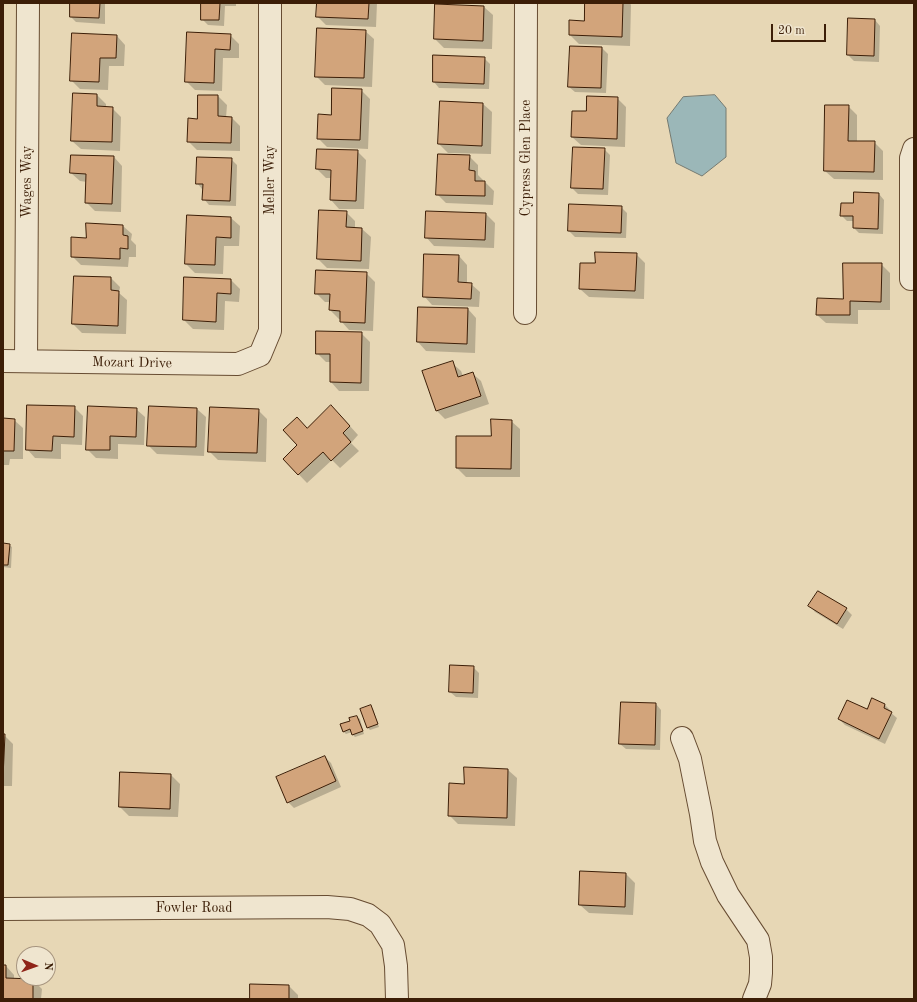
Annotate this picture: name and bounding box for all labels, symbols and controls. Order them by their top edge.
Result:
scale bar [773,16,828,42]
text: 20 m [778,25,805,37]
street label: Cypress Glen Place [518,100,534,216]
street label: Meller Way [262,145,278,215]
street label: Wages Way [19,146,35,218]
street label: Mozart Drive [92,354,172,372]
street label: Fowler Road [155,900,233,916]
north arrow [16,946,56,986]
text: N [42,962,53,971]

